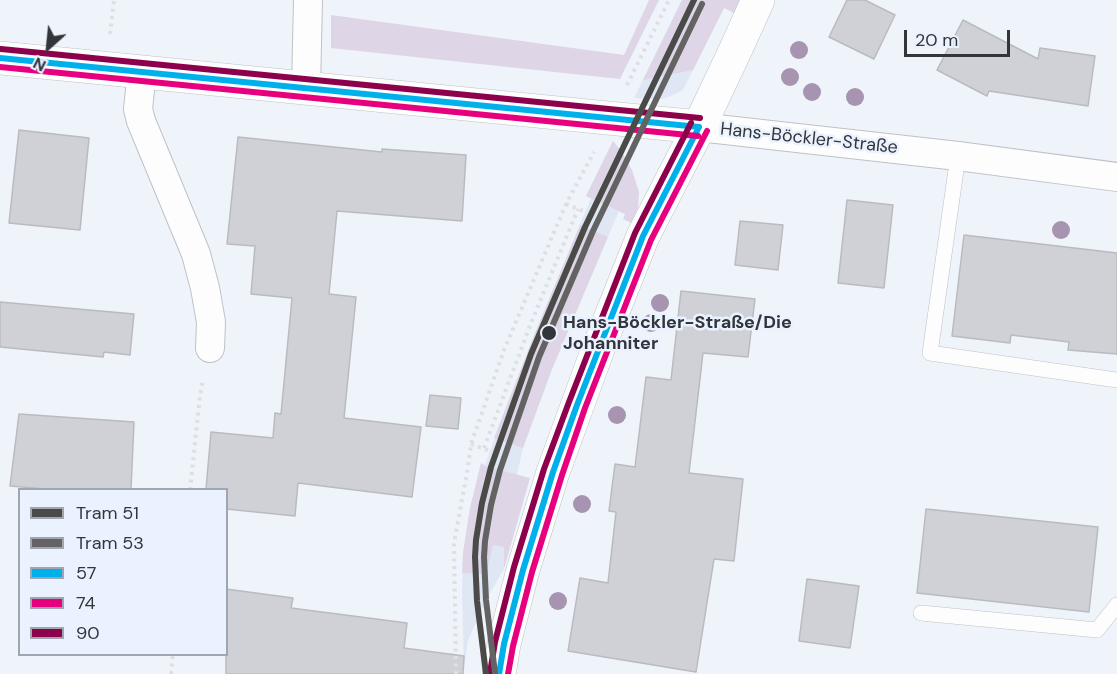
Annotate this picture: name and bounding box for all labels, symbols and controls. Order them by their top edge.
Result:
north arrow [18,18,78,78]
scale bar [907,18,1014,56]
text: 20 m [915,28,958,52]
text: N [30,52,50,76]
street label: Hans-Böckler-Straße [719,119,899,159]
place label: Hans-Böckler-Straße/Die Johanniter [563,312,792,354]
marker: Hans-Böckler-Straße/Die Johanniter [540,324,558,342]
legend [18,488,228,656]
text: Tram 51 [76,501,139,525]
text: Tram 53 [76,531,144,555]
text: 57 [76,561,96,585]
text: 74 [76,591,95,615]
text: 90 [76,621,100,645]

